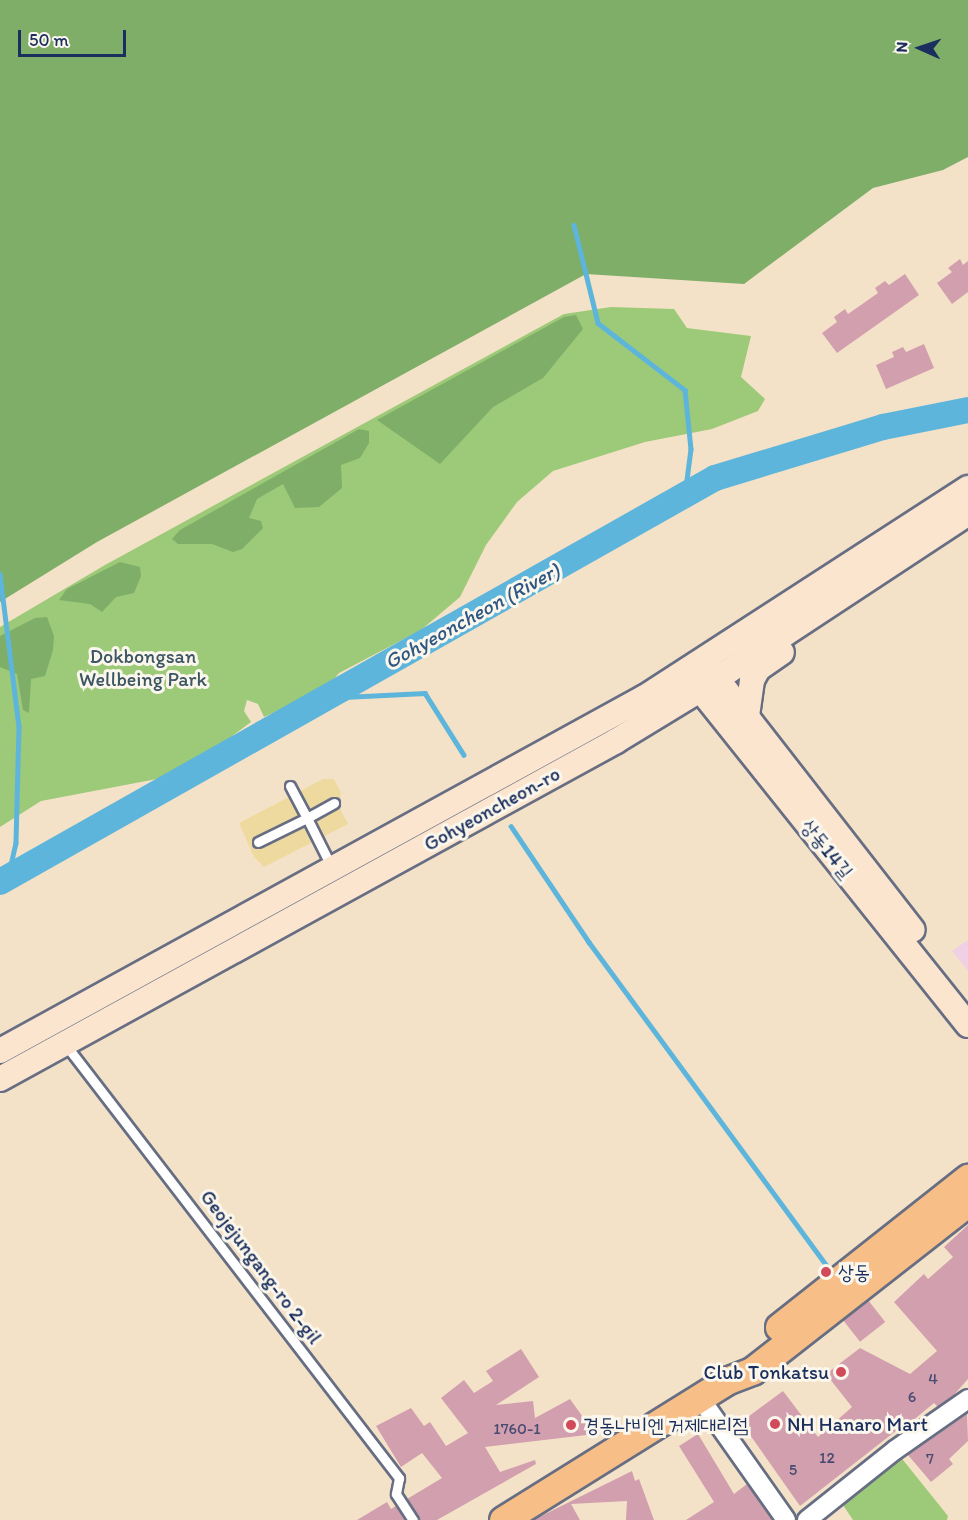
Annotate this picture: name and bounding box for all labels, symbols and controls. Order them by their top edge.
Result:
scale bar [21,18,129,56]
north arrow [890,18,950,78]
text: 50 m [29,29,69,51]
text: N [892,41,911,53]
water label: Gohyeoncheon (River) [380,557,564,675]
park label: Dokbongsan Wellbeing Park [79,644,207,691]
street label: Gohyeoncheon-ro [420,762,564,856]
street label: 상동14길 [796,814,858,884]
street label: Geojejungang-ro 2-gil [195,1185,327,1349]
place label: 상동 [838,1260,870,1284]
marker: 상동 [819,1265,833,1279]
place label: Club Tonkatsu [706,1360,829,1384]
marker: Club Tonkatsu [834,1365,848,1379]
house number: 4 [928,1369,938,1389]
house number: 6 [908,1387,916,1407]
place label: NH Hanaro Mart [787,1412,928,1436]
place label: 경동나비엔 거제대리점 [583,1413,748,1437]
marker: NH Hanaro Mart [768,1417,782,1431]
marker: 경동나비엔 거제대리점 [564,1418,578,1432]
house number: 1760-1 [493,1419,541,1439]
house number: 12 [819,1448,835,1468]
house number: 7 [926,1449,934,1469]
house number: 5 [789,1460,797,1480]

